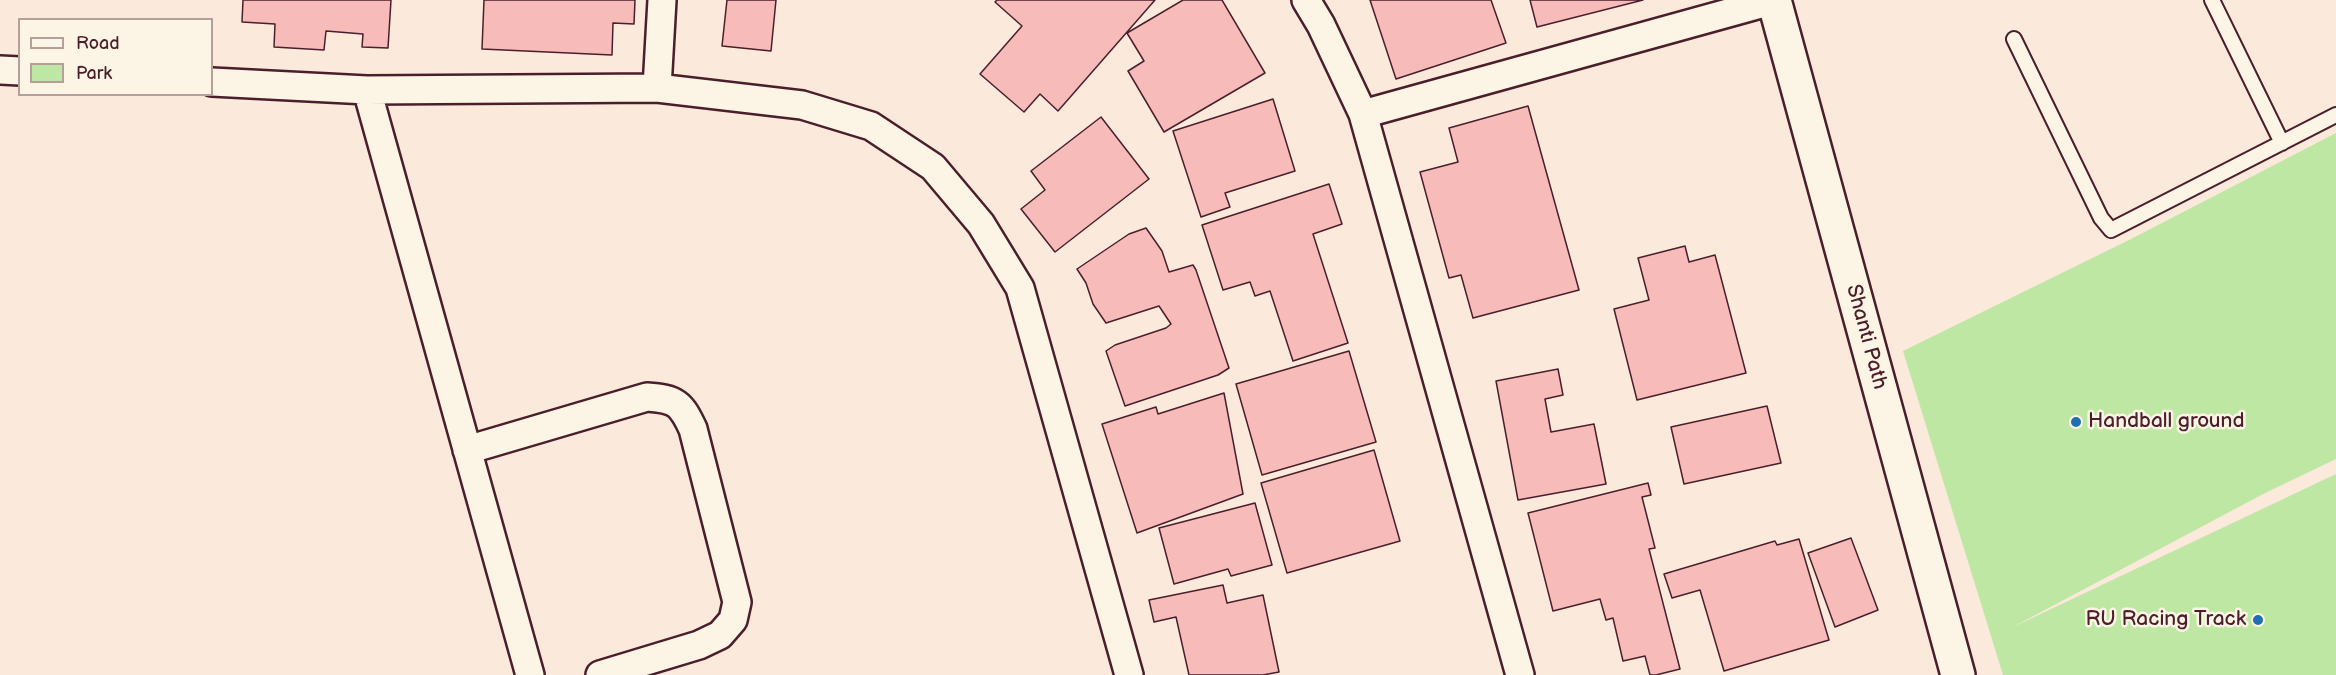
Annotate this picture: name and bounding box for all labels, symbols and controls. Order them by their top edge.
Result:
legend [18,18,213,96]
text: Road [76,33,120,54]
text: Park [76,63,112,84]
street label: Shanti Path [1840,282,1892,392]
place label: Handball ground [2088,409,2244,435]
marker: Handball ground [2069,415,2083,429]
place label: RU Racing Track [2085,607,2246,633]
marker: RU Racing Track [2251,613,2265,627]

